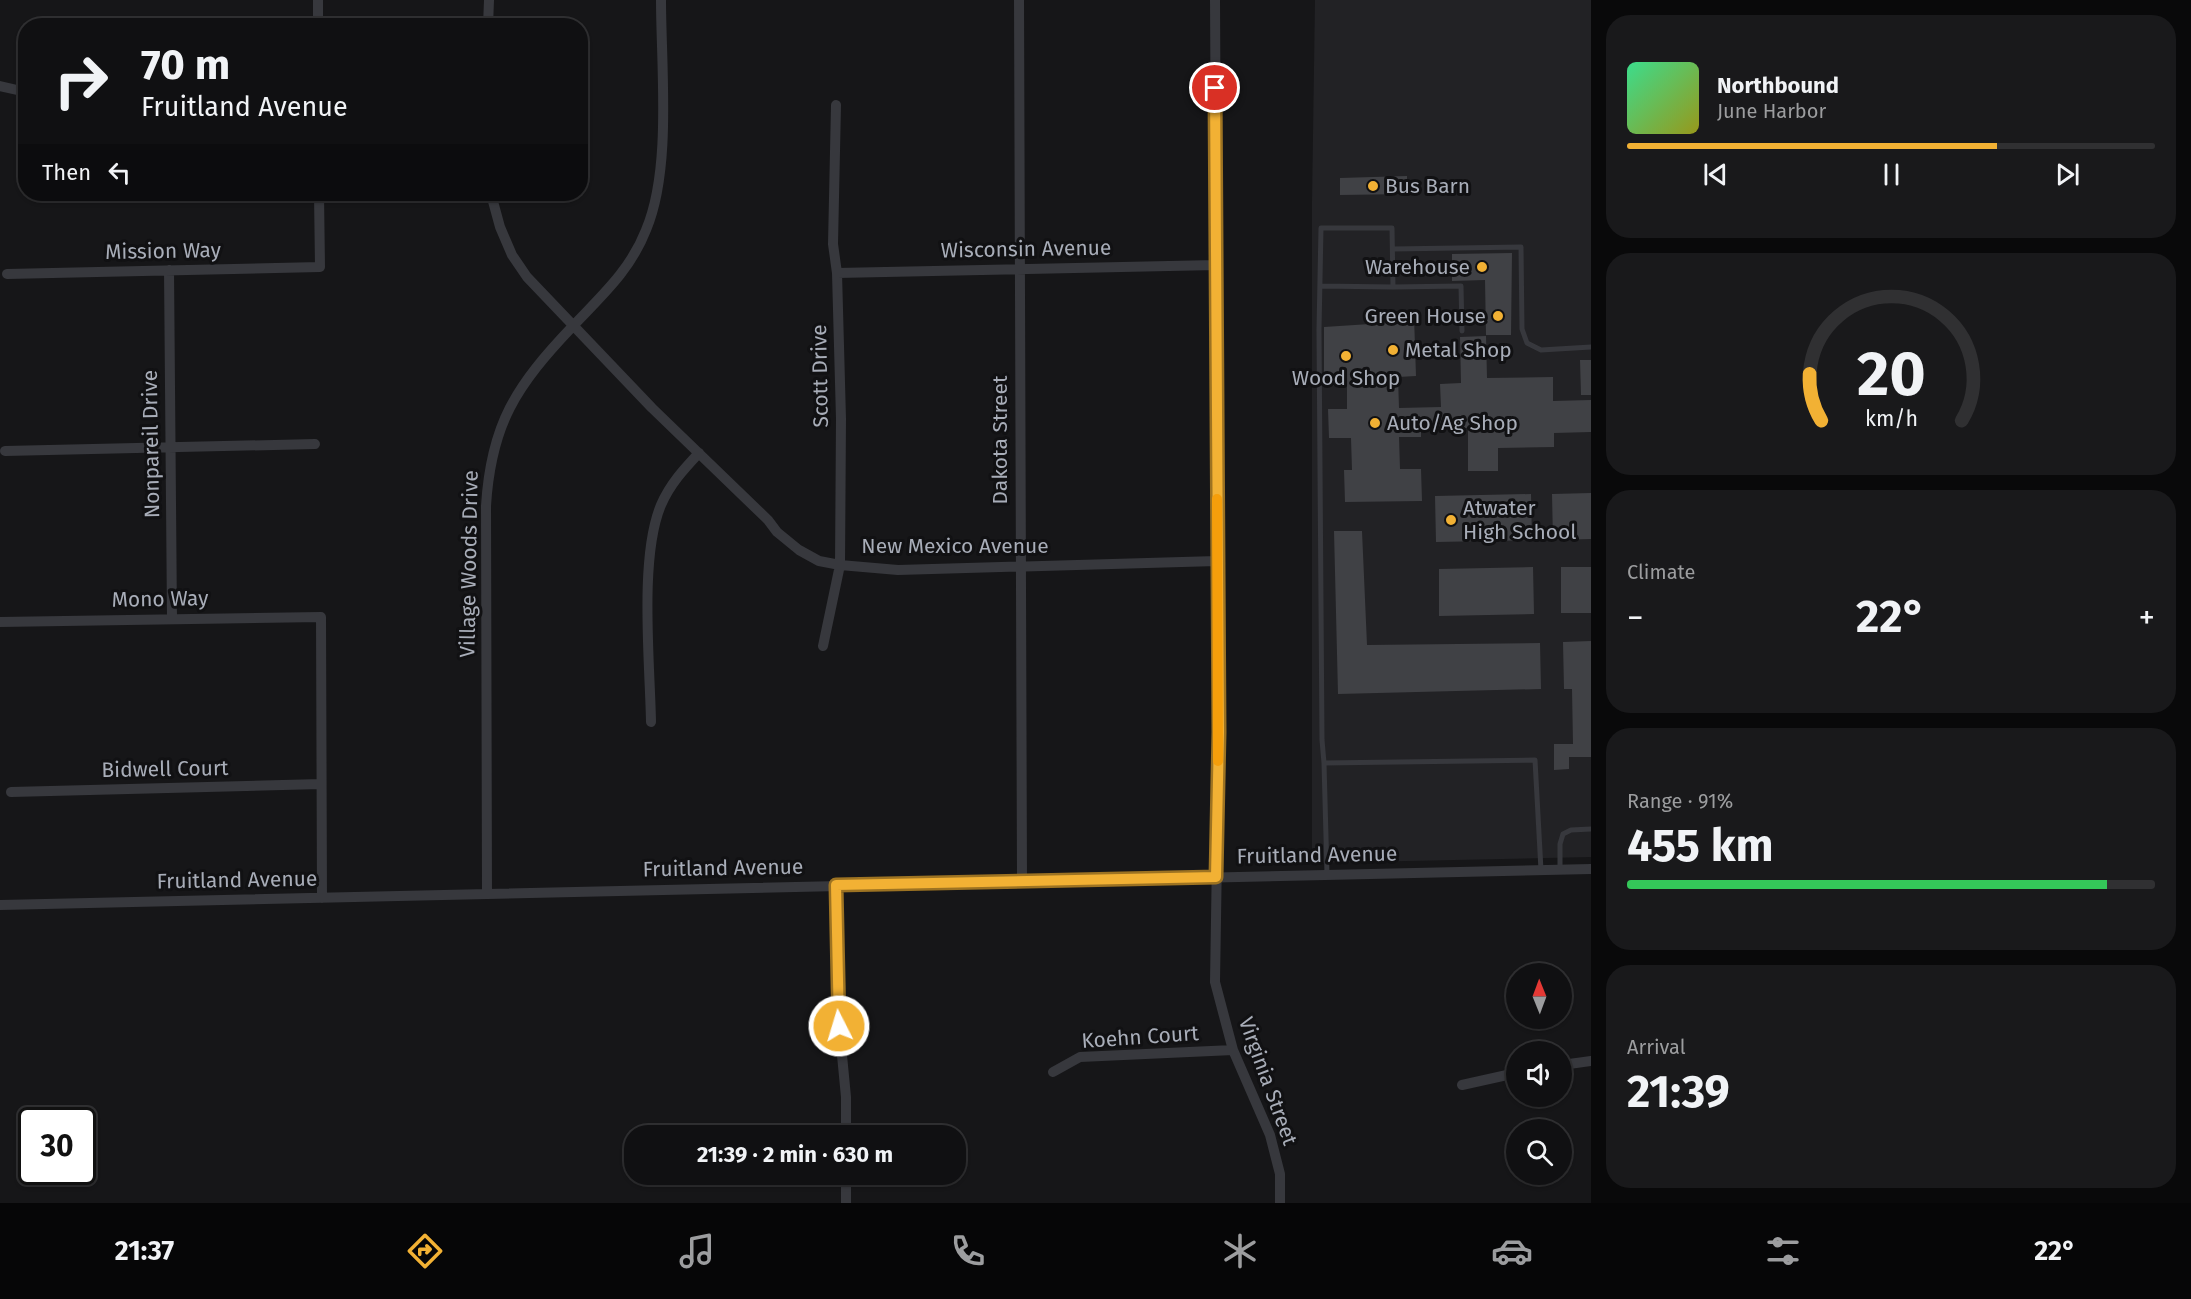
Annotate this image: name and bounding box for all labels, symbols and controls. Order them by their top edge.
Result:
text: 70 m [141,40,230,90]
icon: right [42,42,120,120]
pin [1189,62,1240,113]
icon: arrive [1198,71,1231,104]
text: Northbound [1717,72,1839,99]
text: Fruitland Avenue [141,91,348,123]
text: June Harbor [1717,99,1826,123]
icon: left [103,156,136,189]
icon: previous [1699,158,1732,191]
icon: pause [1875,158,1908,191]
icon: next [2051,158,2084,191]
text: Then [42,159,91,186]
place label: Bus Barn [1385,173,1470,199]
marker: Bus Barn [1366,179,1380,193]
street label: Wisconsin Avenue [941,235,1111,263]
street label: Mission Way [105,237,222,265]
place label: Warehouse [1365,254,1470,280]
marker: Warehouse [1475,260,1489,274]
place label: Green House [1364,303,1486,329]
marker: Green House [1491,309,1505,323]
street label: Scott Drive [806,324,834,428]
place label: Metal Shop [1405,337,1512,363]
text: 20 [1857,337,1925,412]
marker: Metal Shop [1386,343,1400,357]
marker: Wood Shop [1339,349,1353,363]
place label: Wood Shop [1292,365,1400,391]
street label: Nonpareil Drive [137,370,165,518]
street label: Dakota Street [987,375,1013,504]
text: km/h [1864,406,1918,432]
place label: Auto/Ag Shop [1387,410,1518,436]
marker: Auto/Ag Shop [1368,416,1382,430]
street label: Village Woods Drive [454,470,484,658]
place label: Atwater High School [1463,495,1576,545]
marker: Atwater High School [1444,513,1458,527]
street label: New Mexico Avenue [861,533,1049,559]
text: Climate [1627,560,1695,584]
street label: Mono Way [111,585,209,613]
text: 22° [1856,590,1926,644]
text: − [1627,598,1644,638]
text: + [2139,598,2155,638]
street label: Bidwell Court [101,755,229,783]
text: Range · 91% [1627,789,1733,813]
text: 455 km [1627,819,1774,873]
street label: Fruitland Avenue [1236,841,1398,869]
street label: Fruitland Avenue [642,854,804,882]
street label: Fruitland Avenue [156,866,318,894]
north arrow [1506,963,1572,1029]
map controls [1506,963,1572,1185]
position arrow [807,994,871,1058]
street label: Virginia Street [1233,1013,1303,1149]
street label: Koehn Court [1080,1020,1200,1054]
text: Arrival [1627,1035,1686,1059]
button: sound [1506,1041,1572,1107]
text: 21:39 [1627,1065,1730,1119]
speed limit sign: 30 [18,1107,96,1185]
button: search [1506,1119,1572,1185]
text: 21:39 · 2 min · 630 m [697,1141,893,1168]
icon: directions [404,1230,446,1272]
icon: music [676,1230,718,1272]
icon: phone [947,1230,989,1272]
icon: climate [1219,1230,1261,1272]
icon: car [1491,1230,1533,1272]
icon: filters [1762,1230,1804,1272]
text: 21:37 [115,1235,174,1267]
text: 22° [2034,1235,2076,1267]

